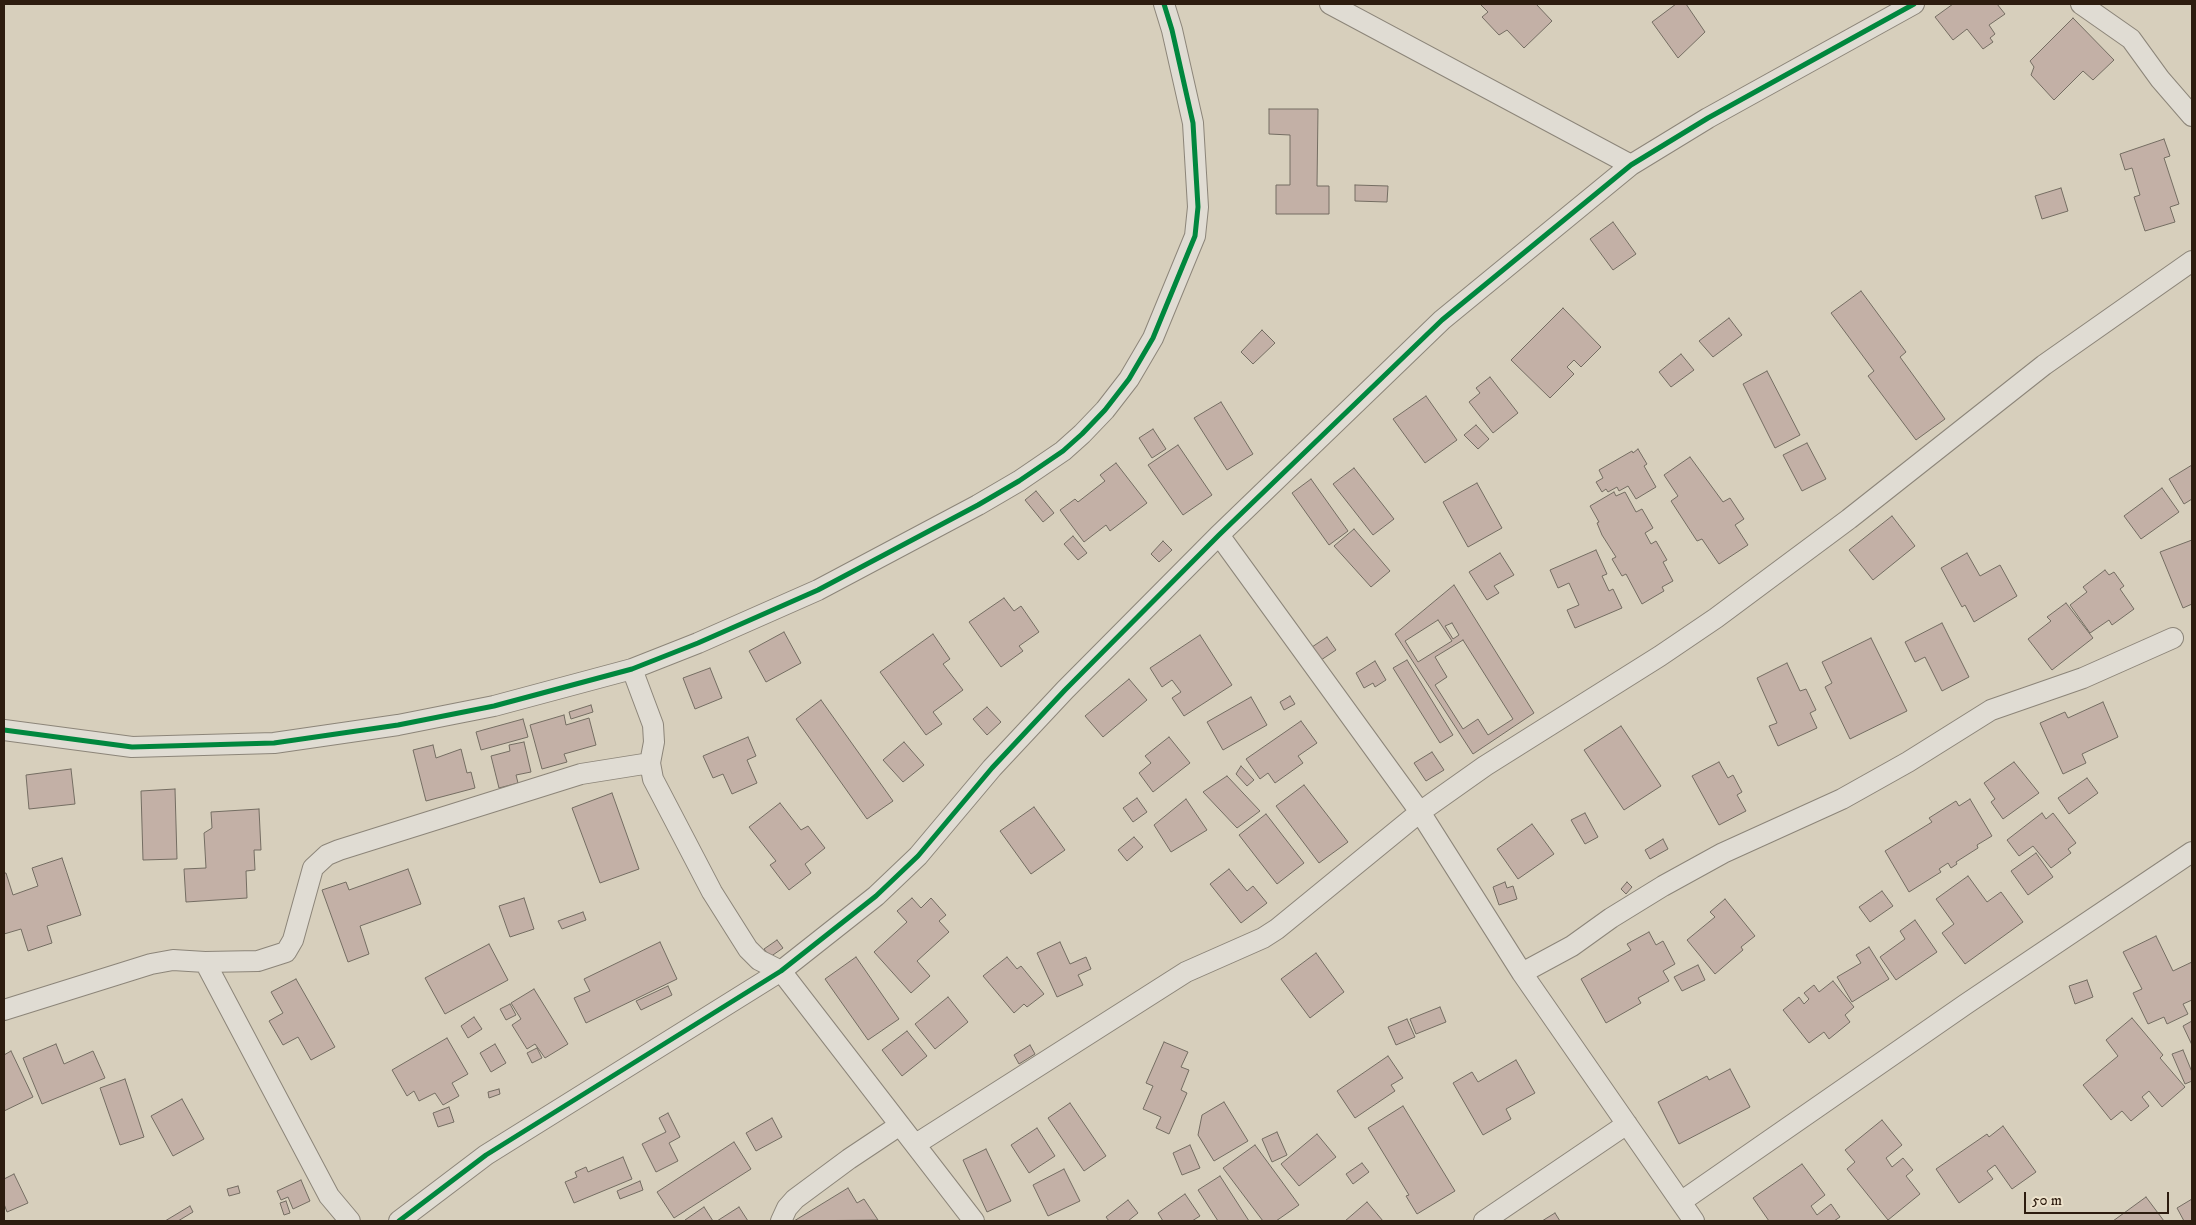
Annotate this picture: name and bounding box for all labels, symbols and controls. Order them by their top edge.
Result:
scale bar [2026,1182,2171,1214]
text: 50 m [2032,1191,2062,1210]

